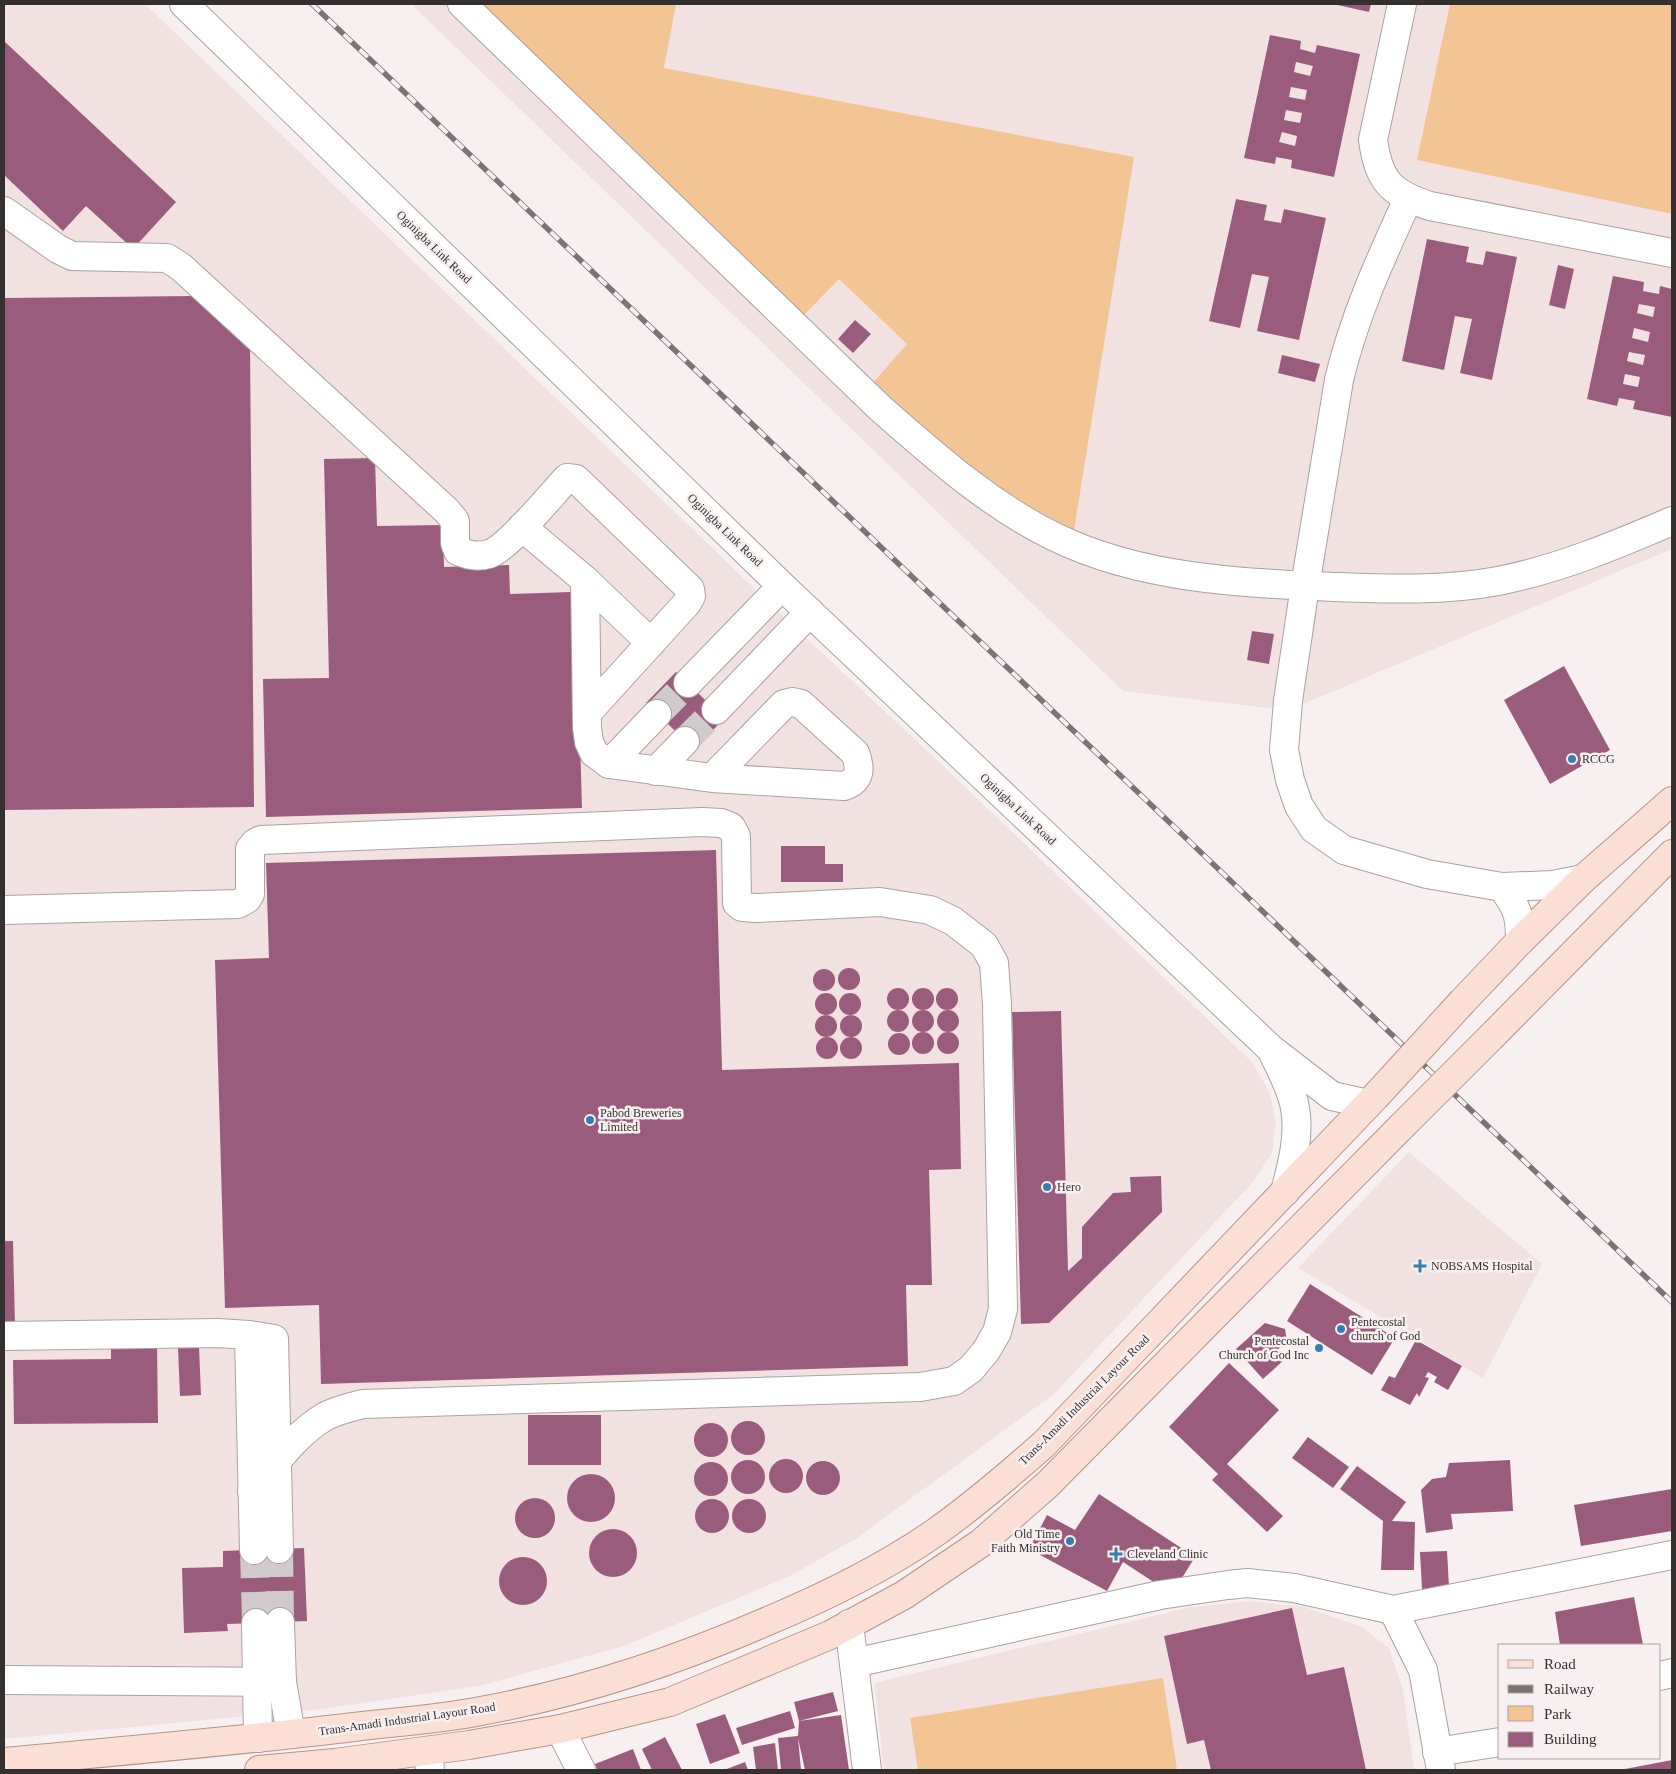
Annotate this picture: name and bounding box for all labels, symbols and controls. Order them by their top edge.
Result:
street label: Oginigba Link Road [394,208,474,286]
street label: Oginigba Link Road [685,491,765,569]
place label: RCCG [1582,752,1615,766]
marker: RCCG [1566,753,1578,765]
street label: Oginigba Link Road [977,770,1059,848]
place label: Pabod Breweries Limited [600,1106,682,1134]
marker: Pabod Breweries Limited [584,1114,596,1126]
place label: Hero [1057,1180,1081,1194]
marker: Hero [1041,1181,1053,1193]
marker: NOBSAMS Hospital [1413,1259,1427,1273]
place label: NOBSAMS Hospital [1431,1259,1533,1273]
place label: Pentecostal church of God [1351,1315,1420,1343]
marker: Pentecostal church of God [1335,1323,1347,1335]
street label: Trans-Amadi Industrial Layour Road [1016,1332,1152,1468]
place label: Pentecostal Church of God Inc [1219,1334,1310,1362]
marker: Pentecostal Church of God Inc [1313,1342,1325,1354]
place label: Old Time Faith Ministry [991,1527,1060,1555]
marker: Old Time Faith Ministry [1064,1535,1076,1547]
marker: Cleveland Clinic [1109,1547,1123,1561]
place label: Cleveland Clinic [1127,1547,1208,1561]
legend [1498,1644,1661,1759]
text: Road [1544,1656,1576,1672]
text: Railway [1544,1681,1594,1697]
street label: Trans-Amadi Industrial Layour Road [318,1700,496,1738]
text: Park [1544,1706,1572,1722]
text: Building [1544,1731,1597,1747]

